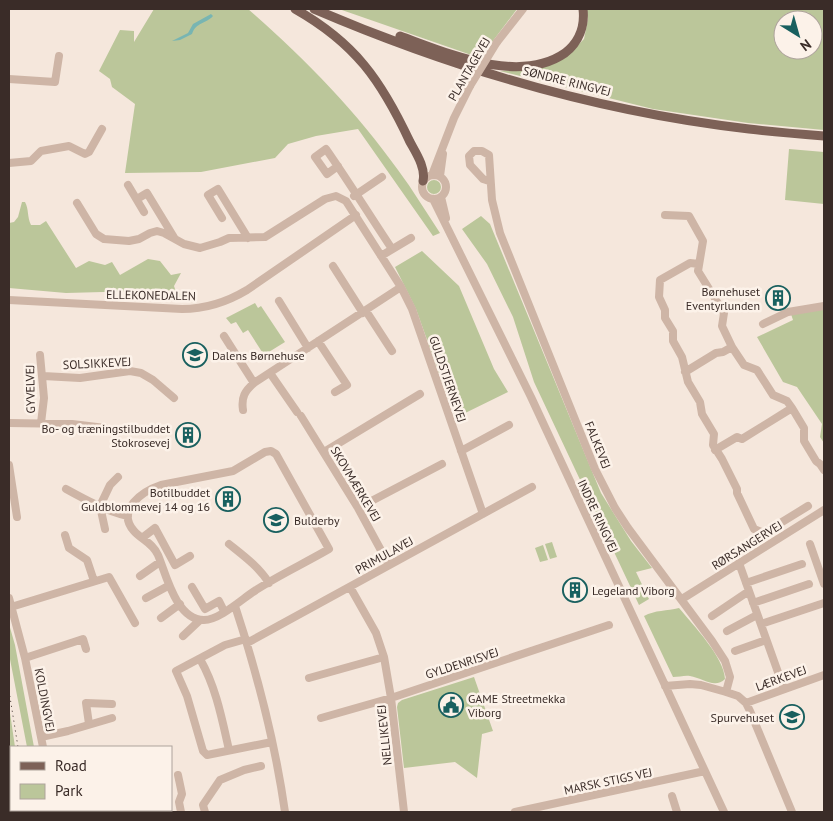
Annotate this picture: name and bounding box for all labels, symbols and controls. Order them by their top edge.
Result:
north arrow [773,10,823,60]
street label: PLANTAGEVEJ [445,34,493,104]
text: N [797,35,815,55]
street label: SØNDRE RINGVEJ [521,63,613,99]
place label: Børnehuset Eventyrlunden [686,284,760,313]
building icon: Børnehuset Eventyrlunden [765,285,791,311]
street label: ELLEKONEDALEN [106,287,196,303]
street label: GULDSTJERNEVEJ [426,334,470,424]
school or university icon: Dalens Børnehuse [182,342,208,368]
place label: Dalens Børnehuse [212,348,305,363]
street label: SOLSIKKEVEJ [62,354,132,372]
street label: GYVELVEJ [22,364,38,414]
street label: FALKEVEJ [582,419,614,471]
place label: Bo- og træningstilbuddet Stokrosevej [42,421,170,450]
building icon: Bo- og træningstilbuddet Stokrosevej [175,422,201,448]
street label: SKOVMÆRKEVEJ [328,444,384,524]
street label: INDRE RINGVEJ [575,477,621,555]
place label: Botilbuddet Guldblommevej 14 og 16 [81,485,210,514]
building icon: Botilbuddet Guldblommevej 14 og 16 [215,486,241,512]
school or university icon: Bulderby [263,507,289,533]
place label: Bulderby [294,513,340,528]
street label: RØRSANGERVEJ [709,517,785,573]
street label: PRIMULAVEJ [352,533,416,577]
building icon: Legeland Viborg [562,577,588,603]
place label: Legeland Viborg [592,583,675,598]
street label: GYLDENRISVEJ [423,644,501,682]
street label: LÆRKEVEJ [754,662,808,694]
street label: KOLDINGVEJ [31,667,59,733]
place label: GAME Streetmekka Viborg [467,691,565,720]
public building icon: GAME Streetmekka Viborg [438,692,464,718]
street label: NELLIKEVEJ [373,704,395,766]
school or university icon: Spurvehuset [779,704,805,730]
place label: Spurvehuset [711,710,774,725]
legend [10,746,172,811]
text: Road [55,756,87,775]
street label: MARSK STIGS VEJ [562,764,654,798]
text: Park [55,781,83,800]

